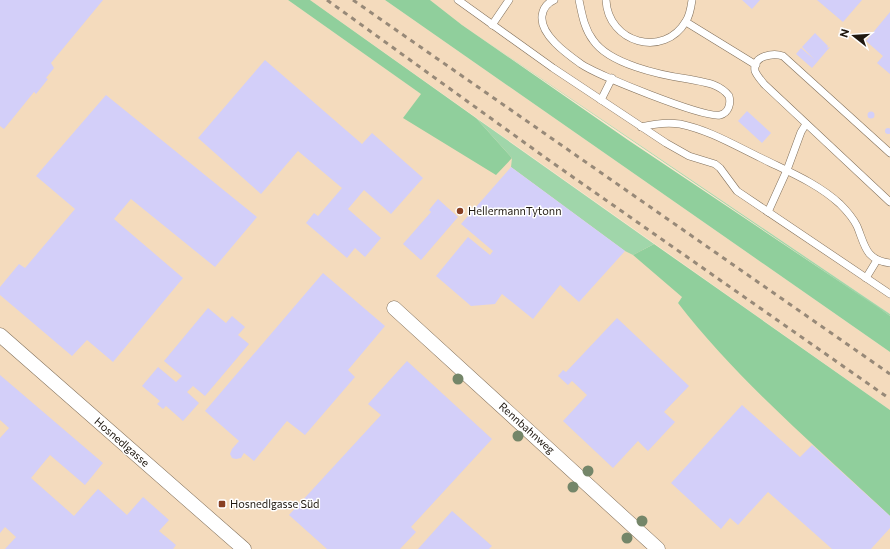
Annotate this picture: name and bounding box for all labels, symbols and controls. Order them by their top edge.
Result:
north arrow [834,16,874,56]
text: N [837,27,851,39]
place label: HellermannTytonn [468,204,561,217]
marker: HellermannTytonn [455,206,465,216]
street label: Rennbahnweg [497,399,558,456]
street label: Hosnedlgasse [92,414,153,469]
place label: Hosnedlgasse Süd [230,497,319,510]
marker: Hosnedlgasse Süd [217,499,227,509]

